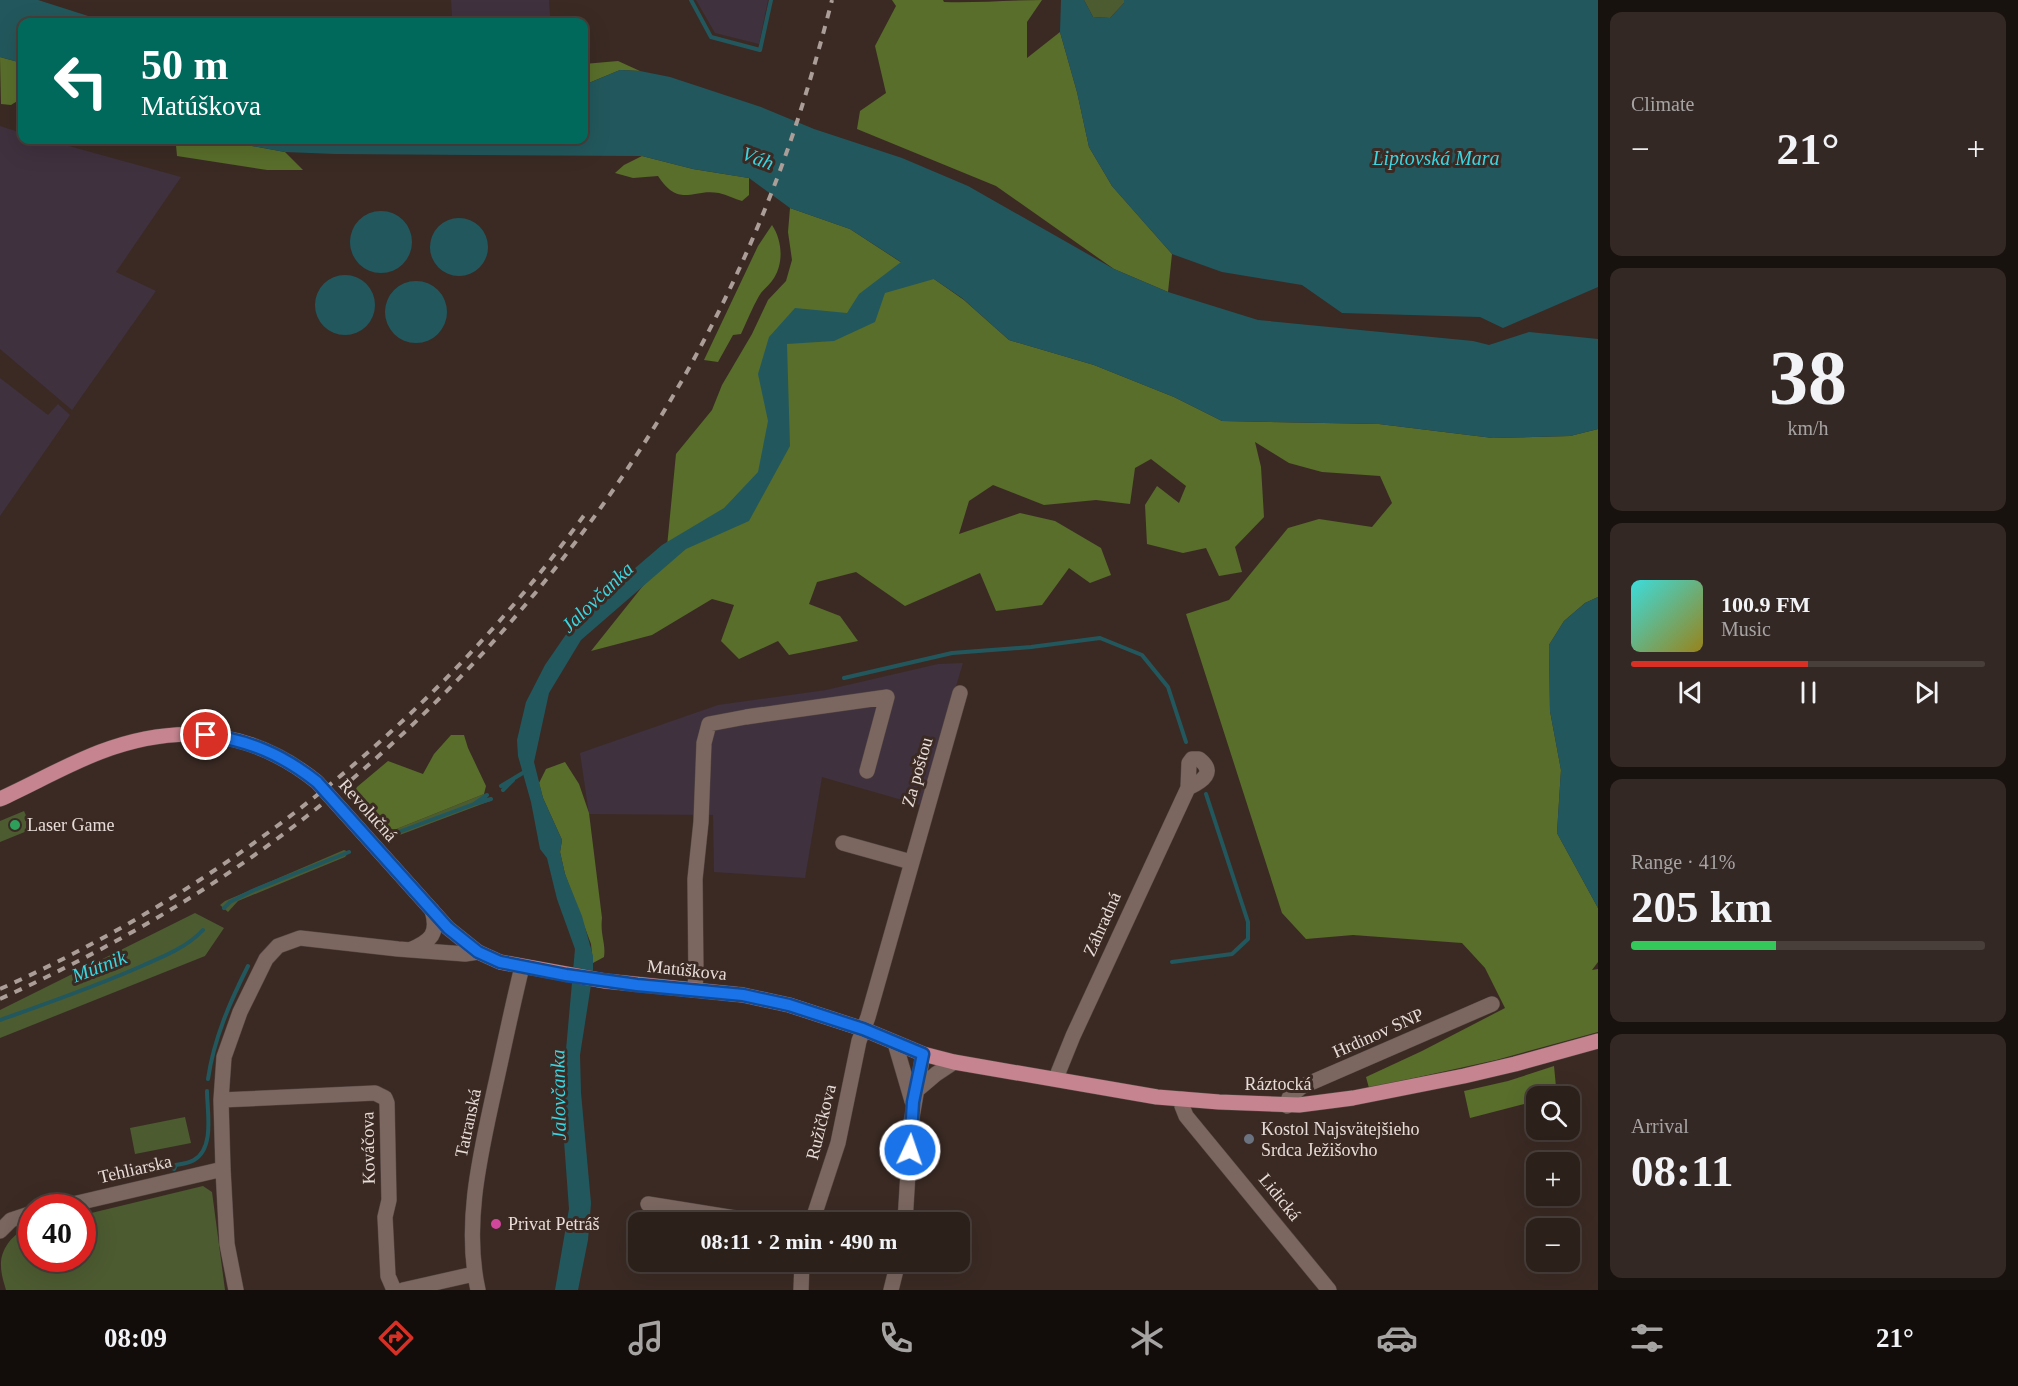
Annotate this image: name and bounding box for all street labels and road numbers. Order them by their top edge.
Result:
street label: Za poštou [898,735,936,809]
street label: Revolučná [335,775,401,845]
street label: Záhradná [1079,889,1125,959]
street label: Matúškova [646,956,728,984]
street label: Hrdinov SNP [1329,1004,1427,1062]
street label: Ráztocká [1245,1074,1311,1094]
street label: Ružičkova [802,1082,840,1162]
street label: Tatranská [451,1087,485,1159]
street label: Kováčova [357,1111,379,1185]
street label: Tehliarska [96,1151,174,1187]
street label: Lidická [1255,1169,1305,1225]

